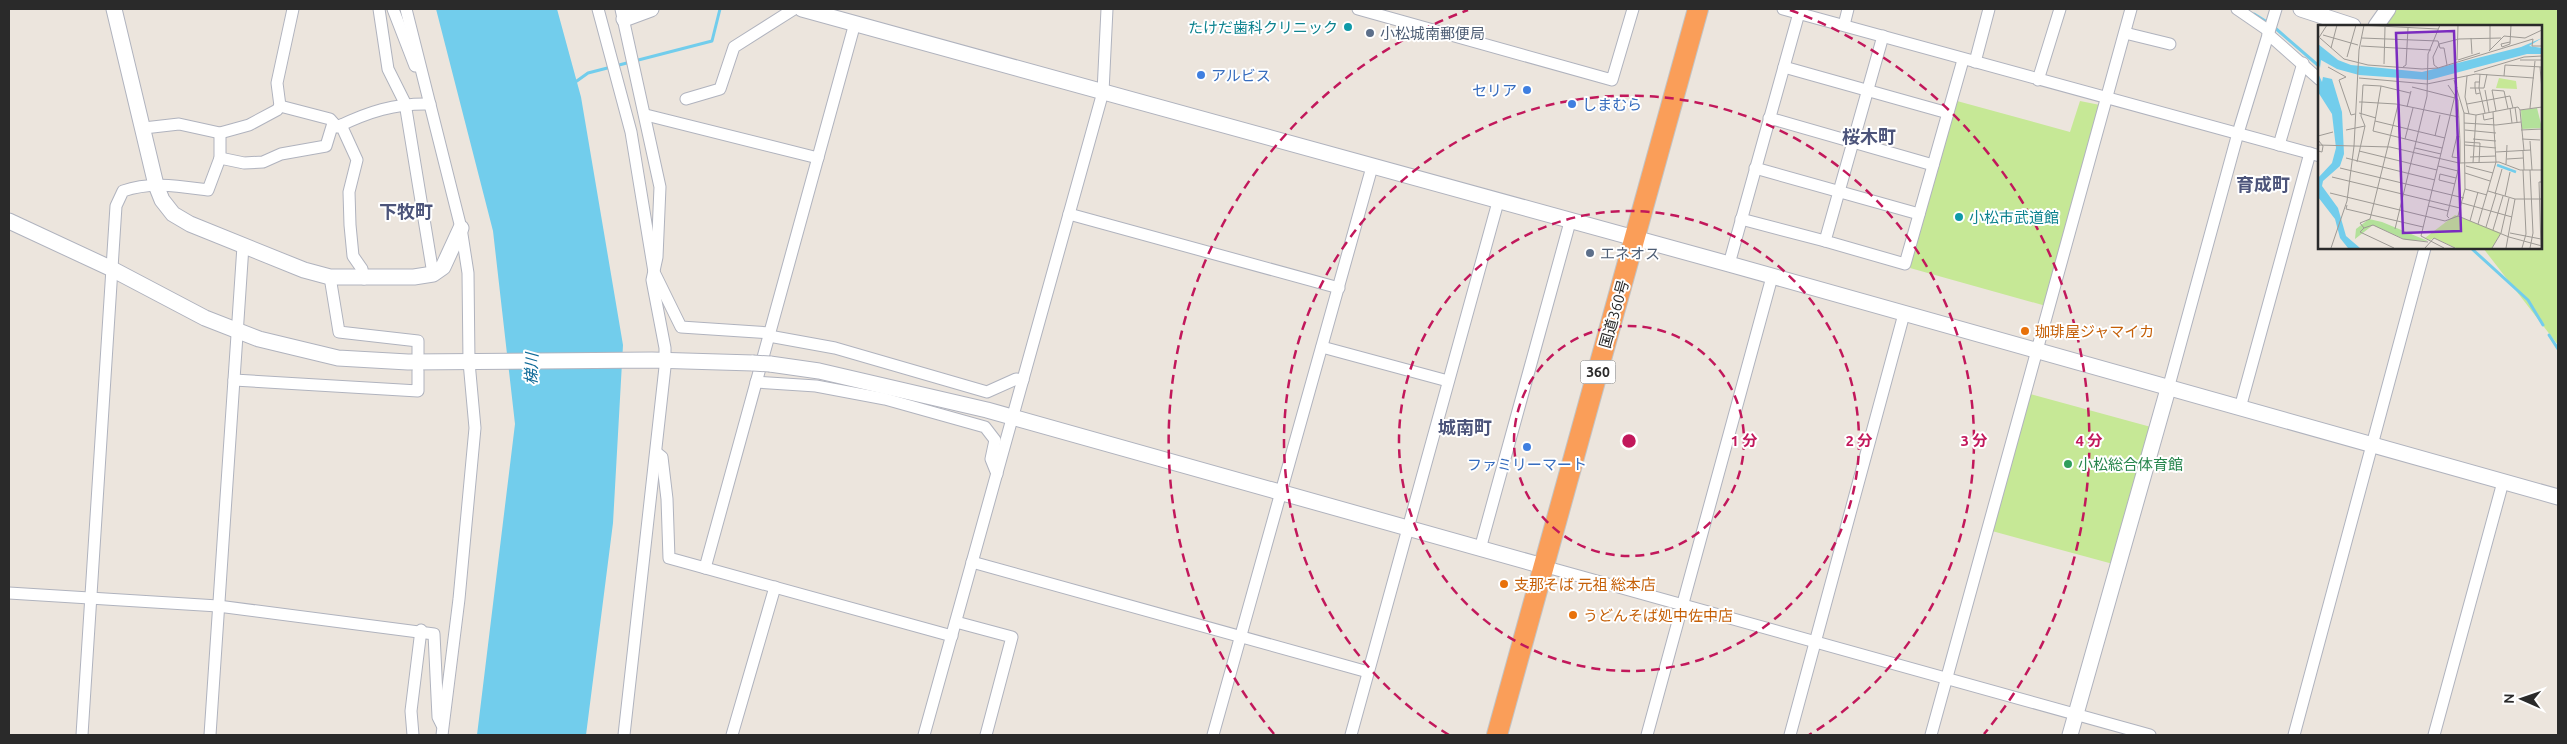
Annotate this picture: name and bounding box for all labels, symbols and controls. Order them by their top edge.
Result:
place label: たけだ歯科クリニック [1188,19,1338,36]
marker: たけだ歯科クリニック [1342,21,1354,33]
place label: 小松城南郵便局 [1380,25,1485,42]
inset map [2318,25,2542,249]
marker: 小松城南郵便局 [1364,27,1376,39]
place label: アルビス [1211,67,1271,84]
marker: アルビス [1195,69,1207,81]
place label: セリア [1472,82,1517,99]
marker: セリア [1521,84,1533,96]
place label: しまむら [1582,96,1642,113]
marker: しまむら [1566,98,1578,110]
district label: 桜木町 [1842,126,1896,146]
district label: 育成町 [2236,174,2290,194]
district label: 下牧町 [379,201,433,221]
place label: 小松市武道館 [1969,209,2059,226]
marker: 小松市武道館 [1953,211,1965,223]
place label: エネオス [1600,245,1660,262]
marker: エネオス [1584,247,1596,259]
street label: 国道360号 [1596,278,1632,350]
place label: 珈琲屋ジャマイカ [2035,323,2154,340]
marker: 珈琲屋ジャマイカ [2019,325,2031,337]
water label: 梯川 [521,351,541,385]
road number: 360 [1580,361,1616,384]
district label: 城南町 [1438,417,1492,437]
centre of rings [1620,432,1638,450]
text: 1 分 [1730,432,1758,449]
text: 2 分 [1845,432,1873,449]
text: 3 分 [1960,432,1988,449]
text: 4 分 [2075,432,2103,449]
marker: ファミリーマート [1521,441,1533,453]
place label: ファミリーマート [1467,456,1587,473]
place label: 小松総合体育館 [2078,456,2183,473]
marker: 小松総合体育館 [2062,458,2074,470]
place label: 支那そば 元祖 総本店 [1514,576,1656,593]
marker: 支那そば 元祖 総本店 [1498,578,1510,590]
place label: うどんそば処中佐中店 [1583,607,1733,624]
marker: うどんそば処中佐中店 [1567,609,1579,621]
north arrow [2497,674,2547,724]
text: N [2501,693,2517,704]

